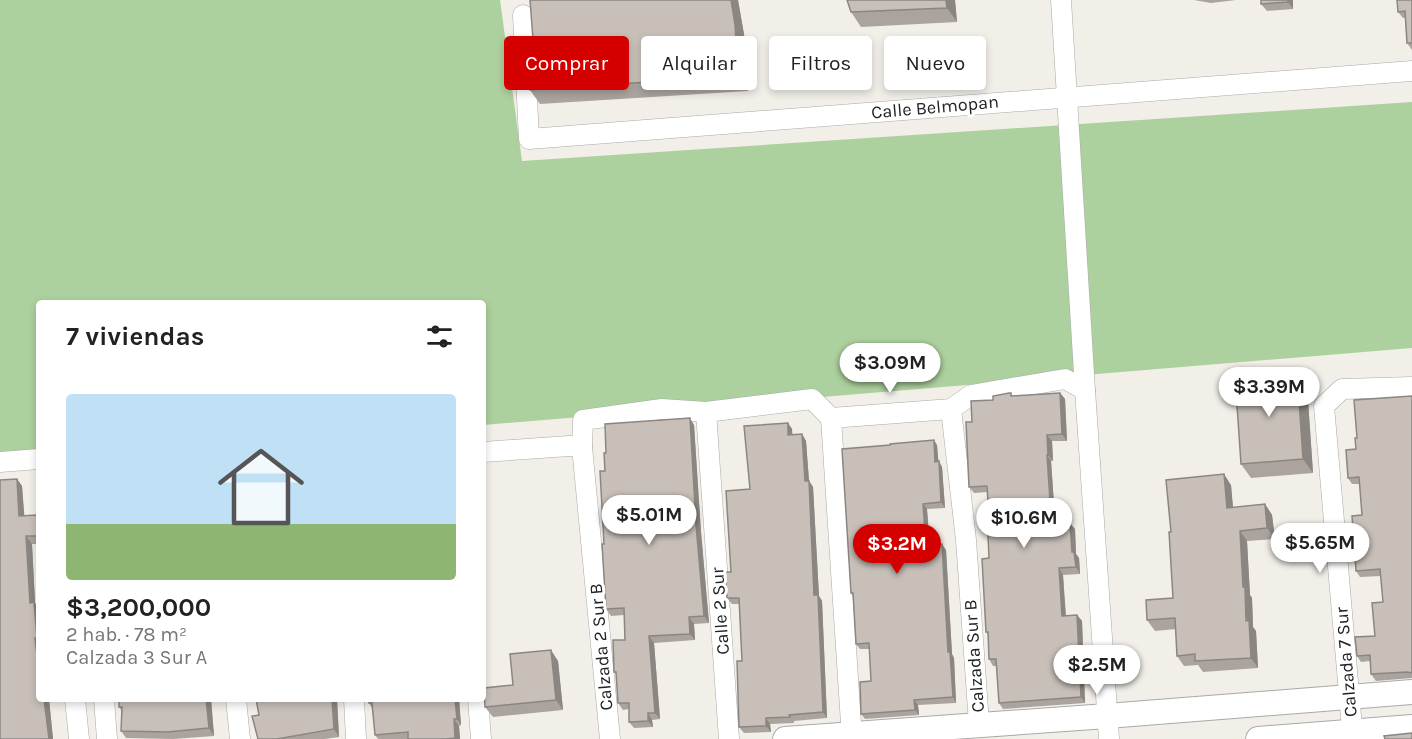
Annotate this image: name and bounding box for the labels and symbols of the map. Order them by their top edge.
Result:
street label: Calle Belmopan [870,90,1000,124]
pin: $3.09M [841,343,939,394]
pin: $3.39M [1220,367,1318,418]
pin: $5.01M [600,495,698,546]
pin: $10.6M [975,498,1073,549]
pin: $5.65M [1271,523,1369,574]
pin: $3.2M [855,524,939,575]
street label: Calle 2 Sur [706,566,734,655]
street label: Calzada 2 Sur B [584,582,618,712]
street label: Calzada Sur B [959,599,989,713]
street label: Calzada 7 Sur [1330,606,1362,718]
pin: $2.5M [1055,645,1139,696]

